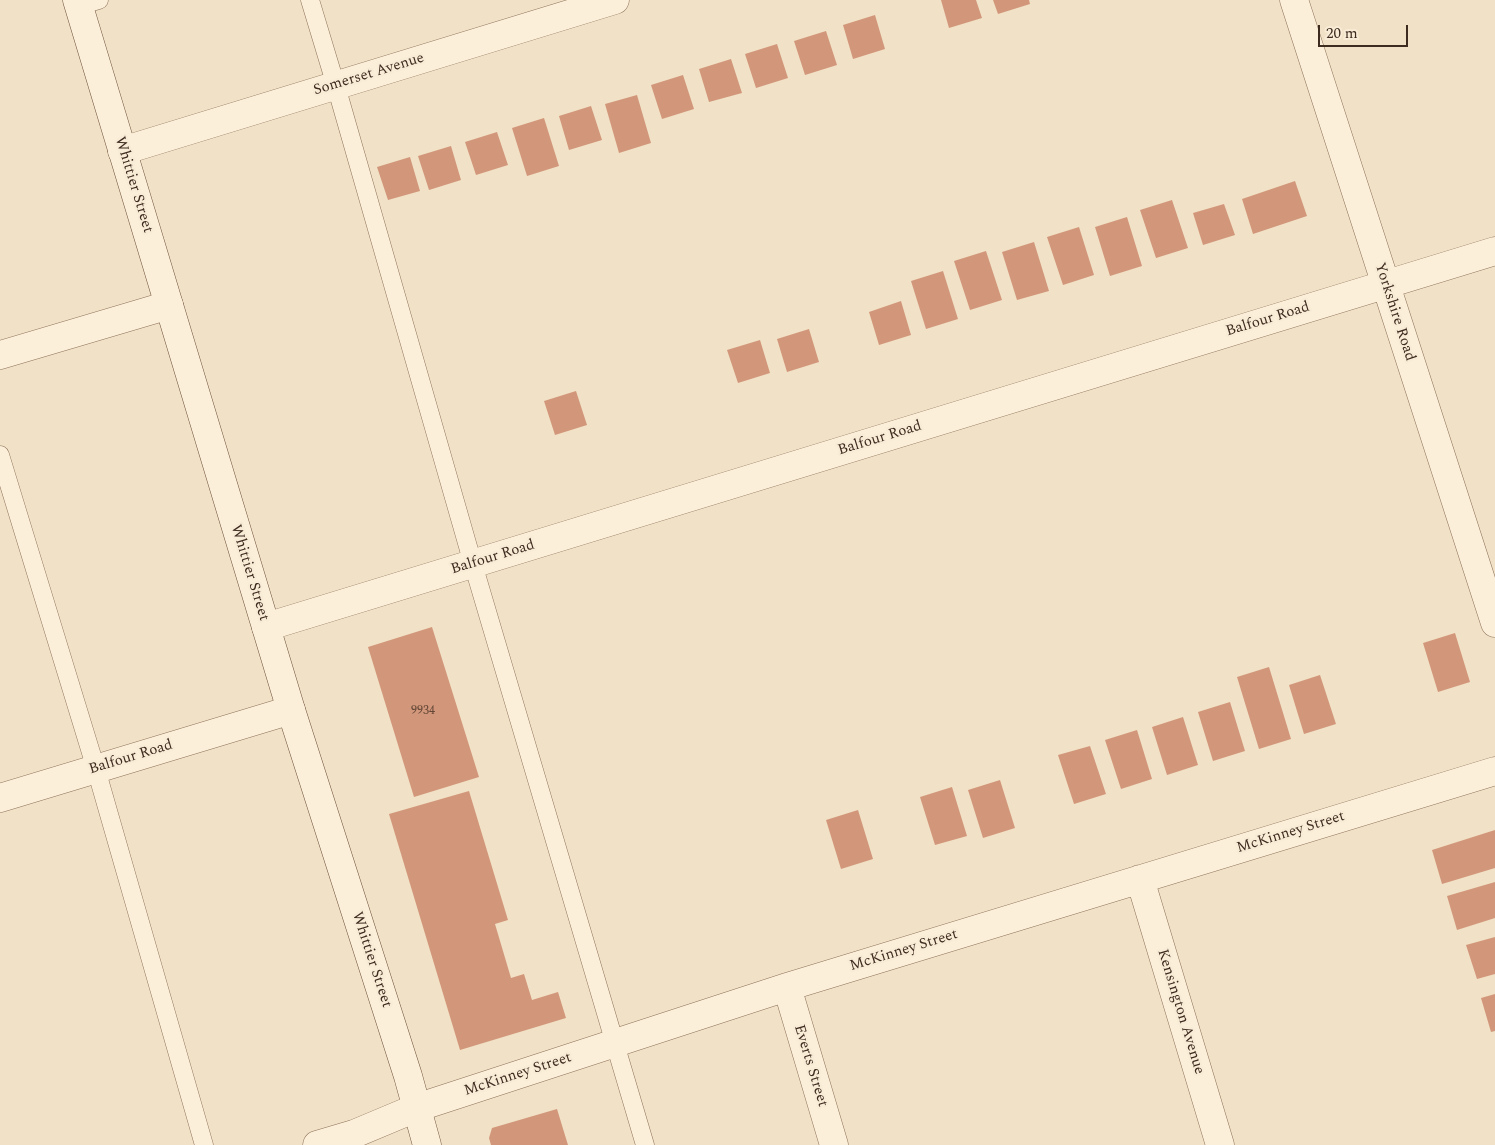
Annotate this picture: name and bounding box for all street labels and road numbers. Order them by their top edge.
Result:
street label: Somerset Avenue [311,50,427,100]
street label: Whittier Street [110,135,156,235]
street label: Yorkshire Road [1370,261,1418,363]
street label: Balfour Road [1224,299,1312,341]
street label: Balfour Road [836,418,924,460]
street label: Whittier Street [226,523,272,623]
street label: Balfour Road [449,537,537,579]
street label: Balfour Road [87,737,175,779]
street label: McKinney Street [1235,808,1347,858]
street label: Whittier Street [347,910,395,1010]
street label: McKinney Street [848,926,960,976]
street label: Kensington Avenue [1152,947,1208,1077]
street label: Everts Street [789,1023,831,1109]
street label: McKinney Street [462,1049,574,1101]

